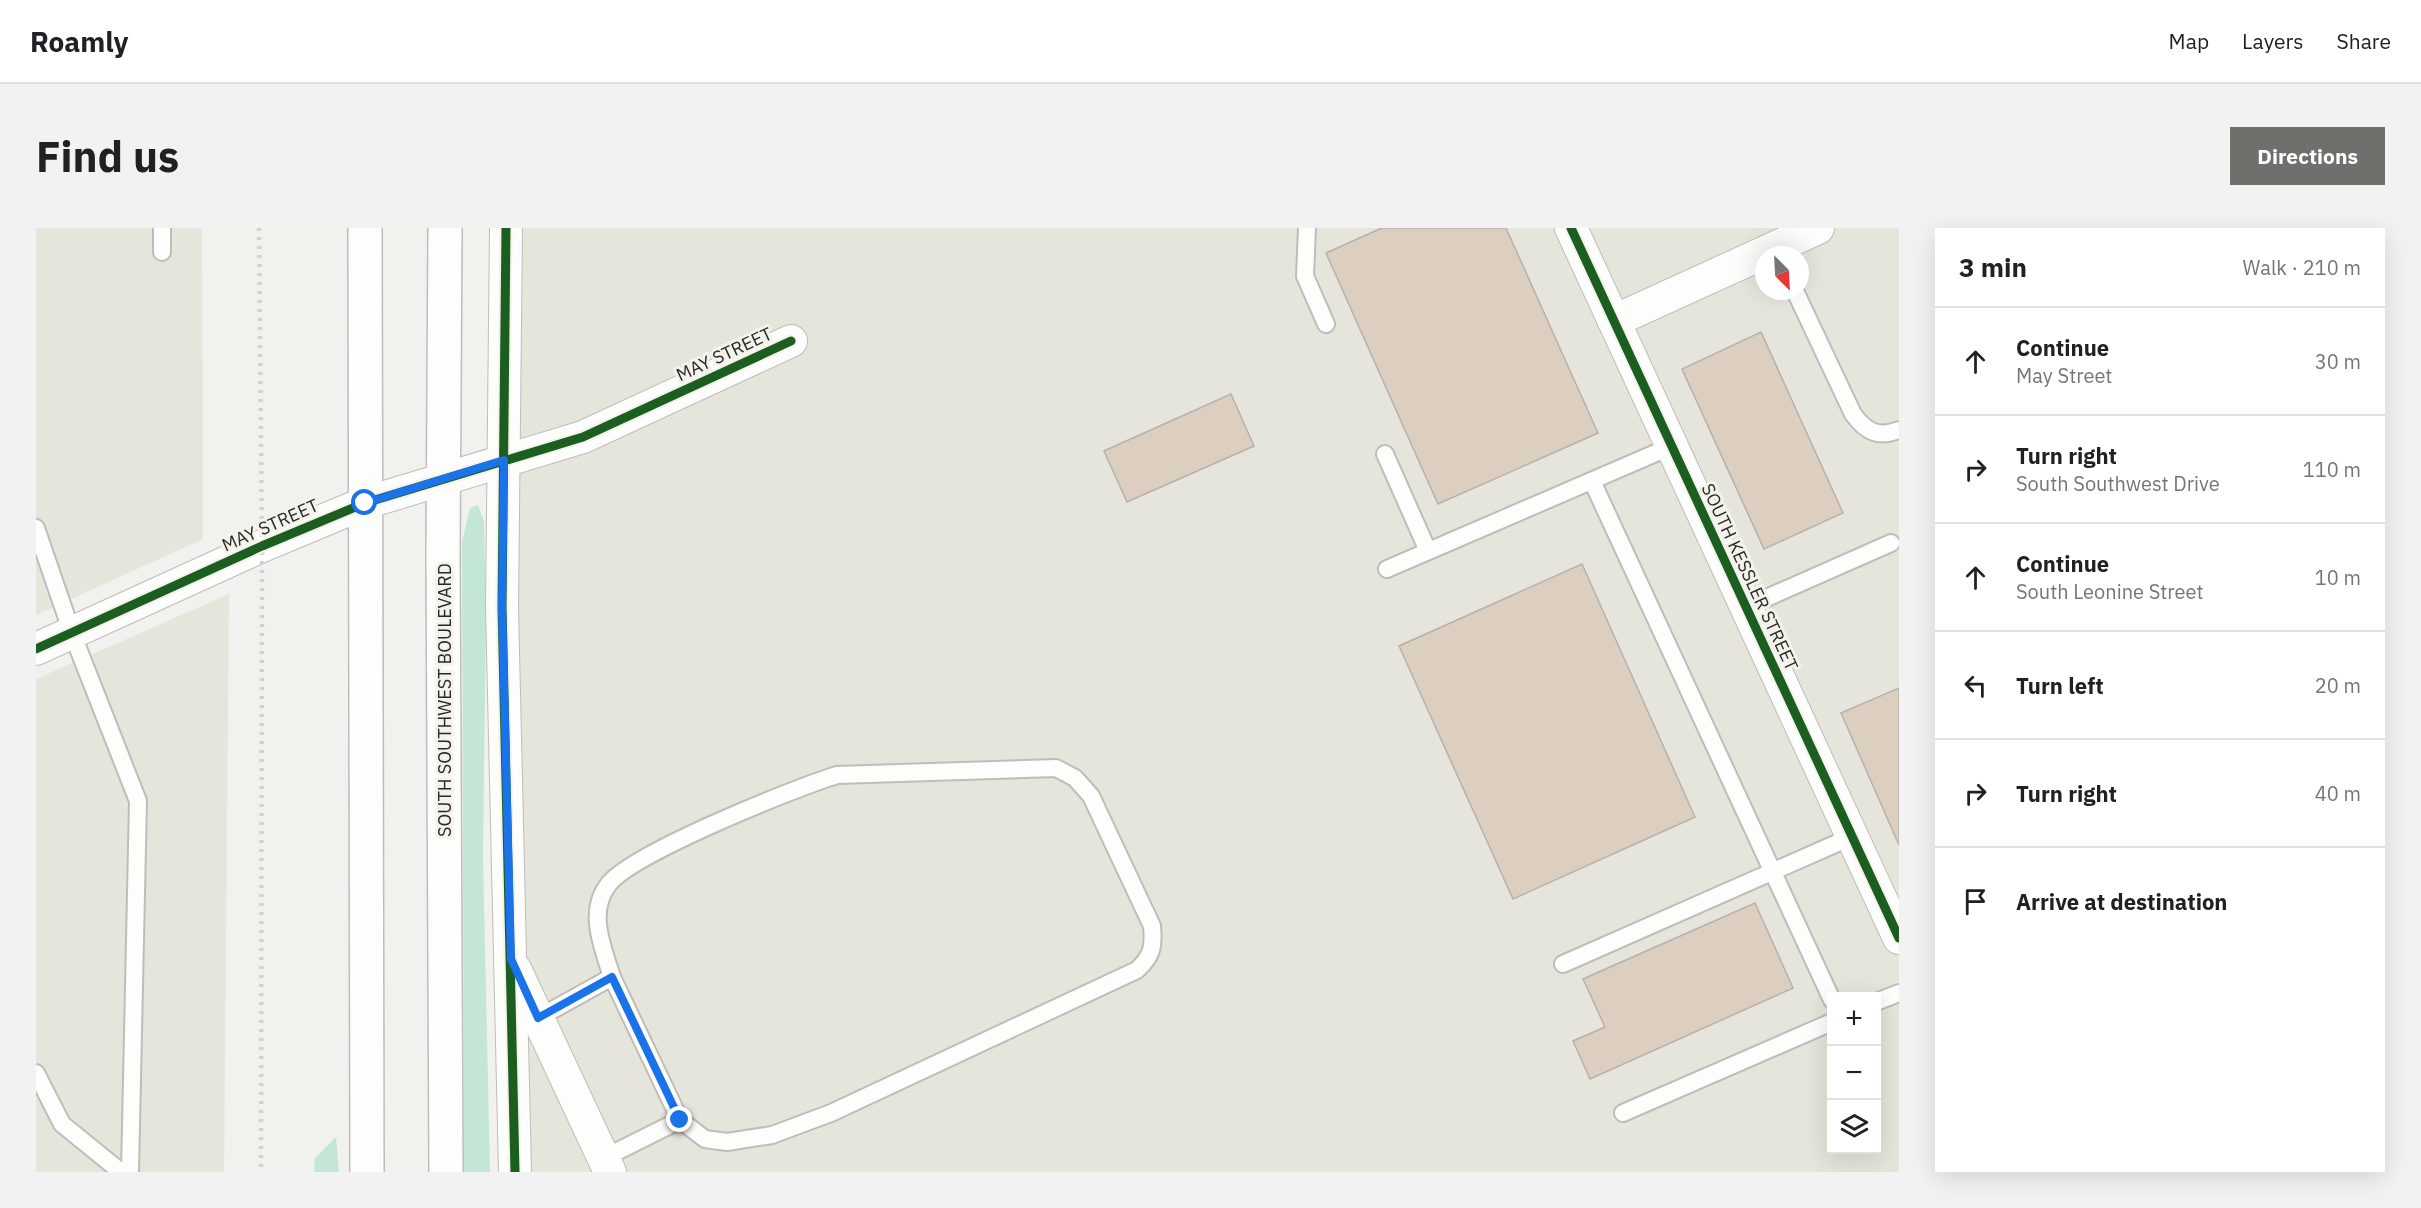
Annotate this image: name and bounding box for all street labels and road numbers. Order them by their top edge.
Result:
street label: MAY STREET [672,322,776,386]
street label: SOUTH KESSLER STREET [1696,480,1804,674]
street label: MAY STREET [218,493,322,557]
street label: SOUTH SOUTHWEST BOULEVARD [433,563,456,837]

